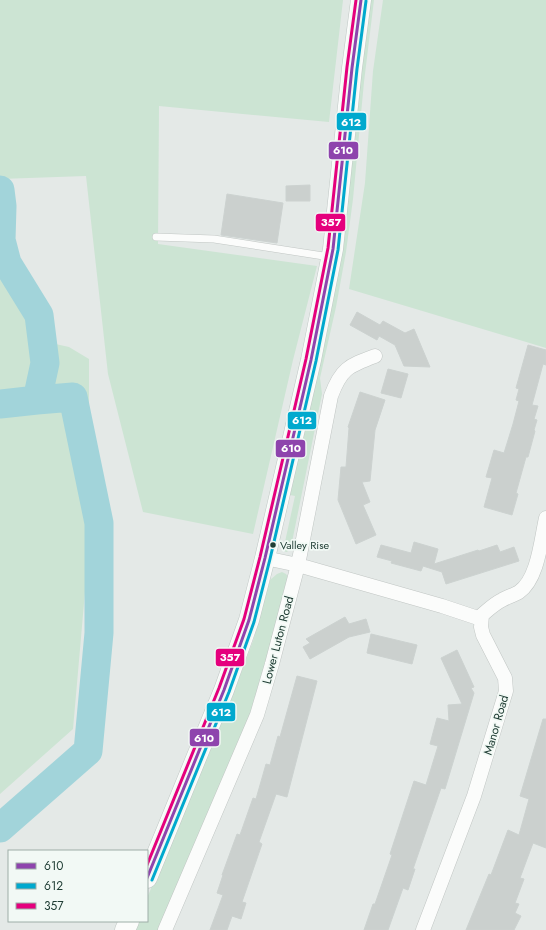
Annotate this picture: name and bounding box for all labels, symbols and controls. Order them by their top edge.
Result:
line badge: 612 [336,112,367,131]
text: 612 [341,114,361,130]
line badge: 610 [328,141,359,160]
text: 610 [333,142,353,158]
line badge: 357 [315,213,346,232]
text: 357 [321,214,342,230]
line badge: 612 [287,411,317,430]
text: 612 [292,412,312,428]
line badge: 610 [275,439,306,458]
text: 610 [281,440,301,456]
place label: Valley Rise [280,537,330,553]
marker: Valley Rise [268,540,278,550]
street label: Lower Luton Road [258,594,298,686]
line badge: 357 [215,648,245,667]
text: 357 [220,649,241,665]
street label: Manor Road [479,693,513,757]
line badge: 612 [206,702,236,722]
text: 612 [211,704,231,720]
line badge: 610 [189,728,220,747]
text: 610 [194,730,214,746]
legend [8,850,148,922]
text: 610 [44,857,64,875]
text: 612 [44,877,63,895]
text: 357 [44,897,64,915]

